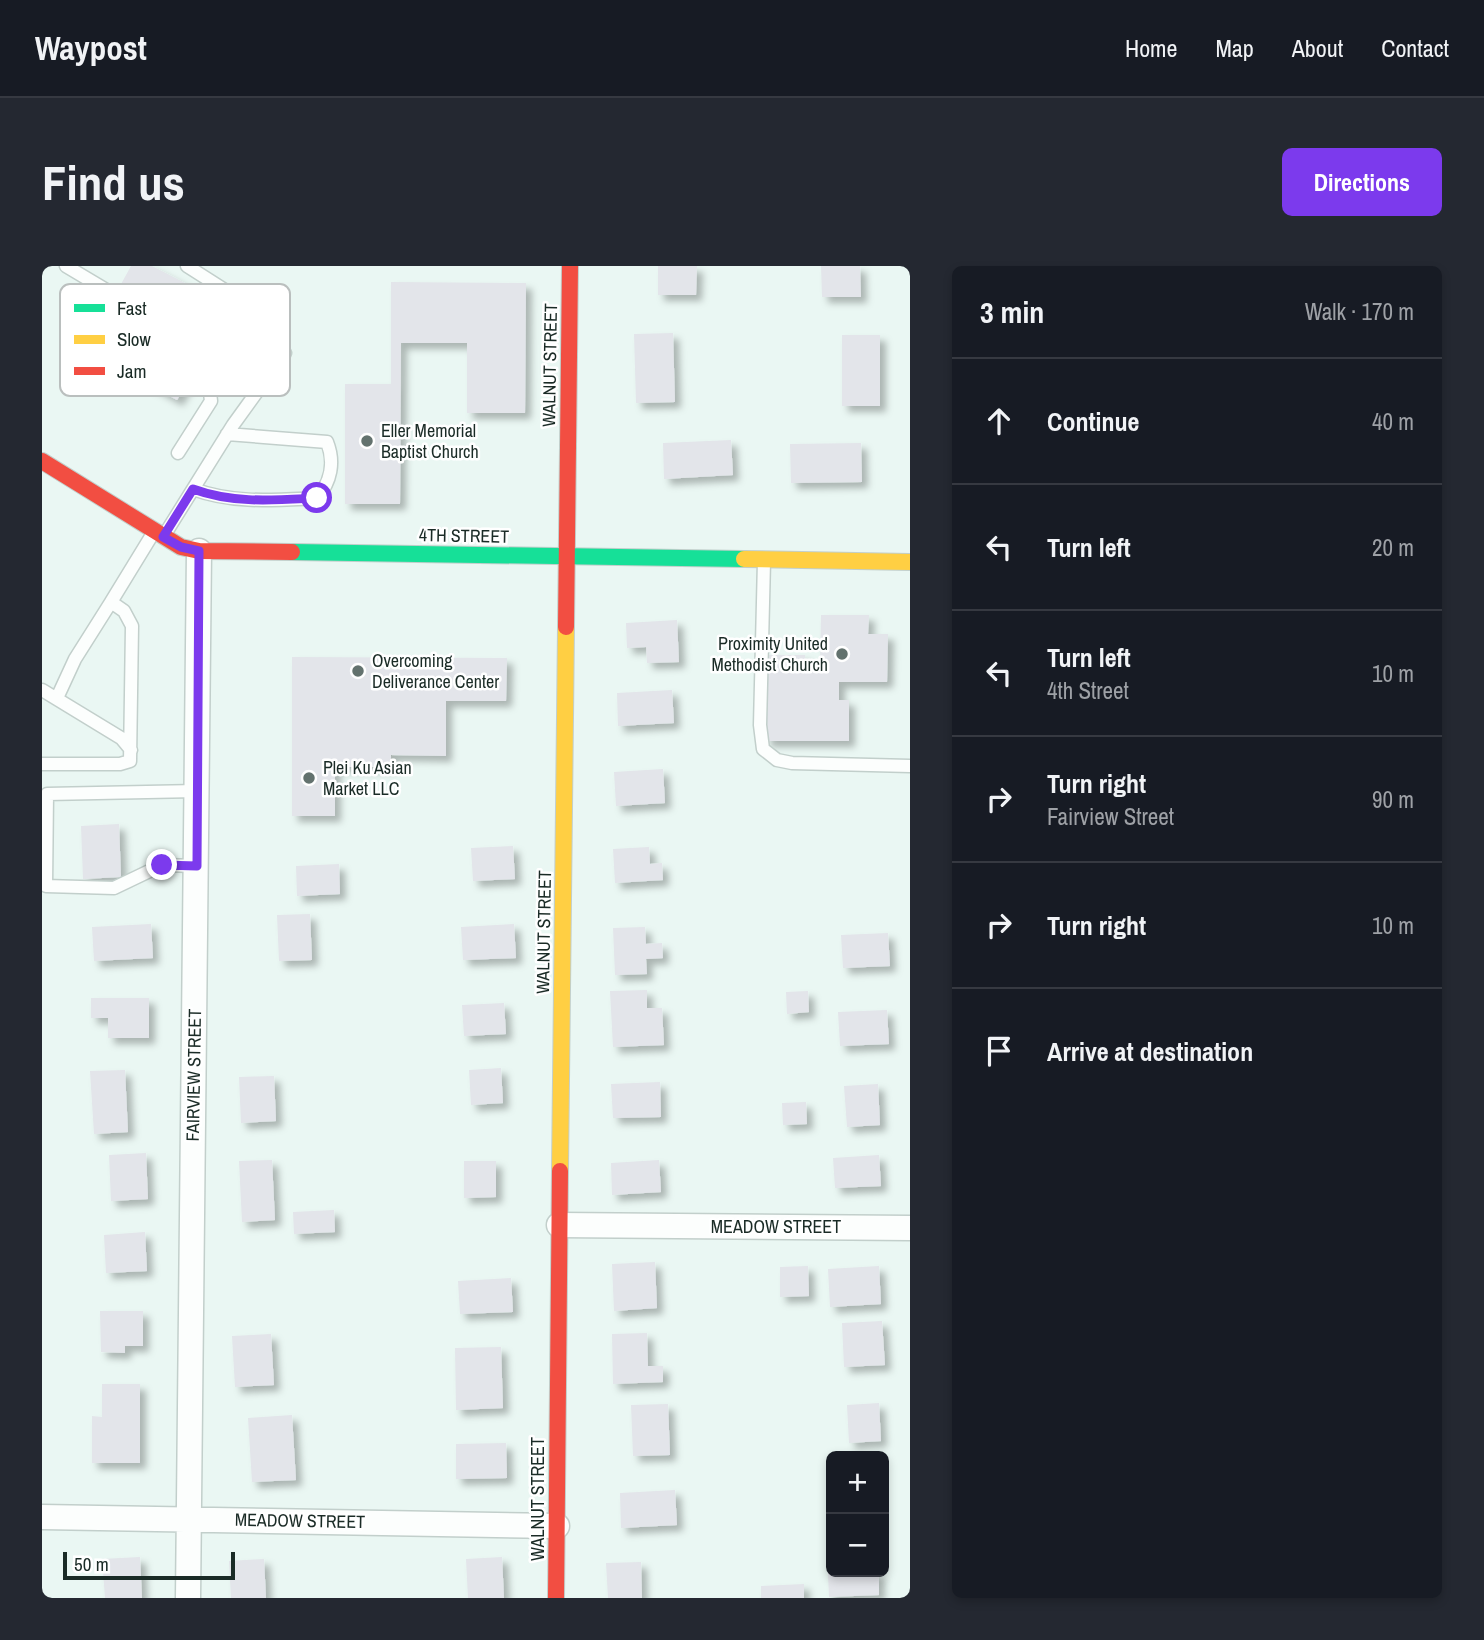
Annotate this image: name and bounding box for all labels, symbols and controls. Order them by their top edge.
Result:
text: Waypost [35,26,147,70]
text: Home [1125,32,1177,64]
text: Map [1215,32,1254,64]
text: About [1292,32,1343,64]
text: Contact [1381,32,1449,64]
button: Directions [1282,148,1442,216]
text: Find us [42,149,185,215]
legend [60,284,290,396]
text: 3 min [980,292,1044,332]
text: Fast [117,295,147,321]
text: Walk · 170 m [1305,296,1414,327]
street label: WALNUT STREET [536,303,563,427]
text: Slow [117,326,152,352]
text: Jam [117,358,146,384]
icon: ahead [980,402,1018,440]
text: Continue [1047,404,1139,439]
text: 40 m [1372,406,1414,437]
place label: Eller Memorial Baptist Church [381,418,479,464]
marker: Eller Memorial Baptist Church [359,433,375,449]
route start [301,482,332,513]
street label: 4TH STREET [419,522,509,549]
icon: left [980,528,1018,566]
text: Turn left [1047,530,1131,565]
text: 20 m [1372,532,1414,563]
place label: Proximity United Methodist Church [712,631,828,677]
text: Turn left [1047,640,1131,675]
marker: Proximity United Methodist Church [834,646,850,662]
place label: Overcoming Deliverance Center [372,648,499,694]
icon: left [980,654,1018,692]
text: 10 m [1372,658,1414,689]
marker: Overcoming Deliverance Center [350,663,366,679]
text: 4th Street [1047,675,1129,706]
place label: Plei Ku Asian Market LLC [323,755,412,801]
text: Turn right [1047,766,1146,801]
marker: Plei Ku Asian Market LLC [301,770,317,786]
icon: right [980,780,1018,818]
text: 90 m [1372,784,1414,815]
text: Fairview Street [1047,801,1174,832]
route end [146,849,177,880]
street label: WALNUT STREET [530,870,557,994]
icon: right [980,906,1018,944]
text: Turn right [1047,908,1146,943]
text: 10 m [1372,910,1414,941]
street label: FAIRVIEW STREET [180,1008,207,1142]
icon: arrive [980,1032,1018,1070]
text: Arrive at destination [1047,1034,1253,1069]
street label: MEADOW STREET [711,1214,841,1239]
street label: WALNUT STREET [525,1437,550,1561]
map controls [826,1451,889,1577]
button: + [826,1451,889,1514]
street label: MEADOW STREET [235,1507,365,1534]
button: − [826,1514,889,1577]
scale bar [63,1549,234,1581]
text: 50 m [74,1551,109,1577]

